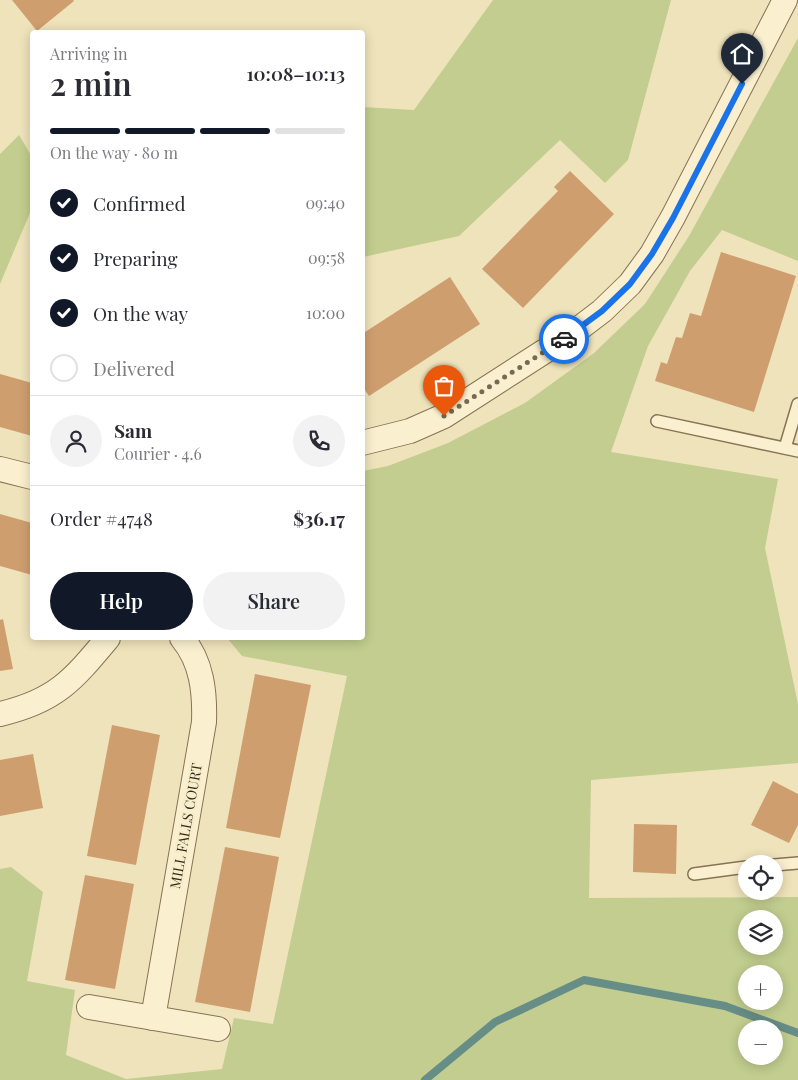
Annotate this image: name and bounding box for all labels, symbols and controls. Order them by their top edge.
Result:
pin [721,33,763,84]
icon: home [728,40,756,68]
text: Arriving in [50,43,128,64]
text: 10:08–10:13 [246,60,345,86]
text: 2 min [50,61,132,104]
text: On the way · 80 m [50,142,178,163]
icon: check [50,189,78,217]
text: Confirmed [93,190,186,216]
text: 09:40 [305,192,345,213]
icon: check [50,244,78,272]
text: Preparing [93,245,178,271]
text: 09:58 [308,247,345,268]
icon: check [50,299,78,327]
text: On the way [93,300,188,326]
text: 10:00 [306,302,345,323]
courier [539,314,589,364]
icon: car [550,325,578,353]
text: Delivered [93,355,175,381]
pin [423,365,465,416]
icon: bag [430,372,458,400]
button: person [50,415,102,467]
button: phone [293,415,345,467]
text: Sam [114,417,152,443]
text: Courier · 4.6 [114,443,202,464]
text: Order #4748 [50,505,153,531]
text: $36.17 [293,505,345,531]
button: Help [50,572,193,630]
button: Share [203,572,345,630]
street label: MILL FALLS COURT [165,761,206,890]
map controls [738,855,783,1065]
button: locate [738,855,783,900]
button: layers [738,910,783,955]
button: + [738,965,783,1010]
button: − [738,1020,783,1065]

